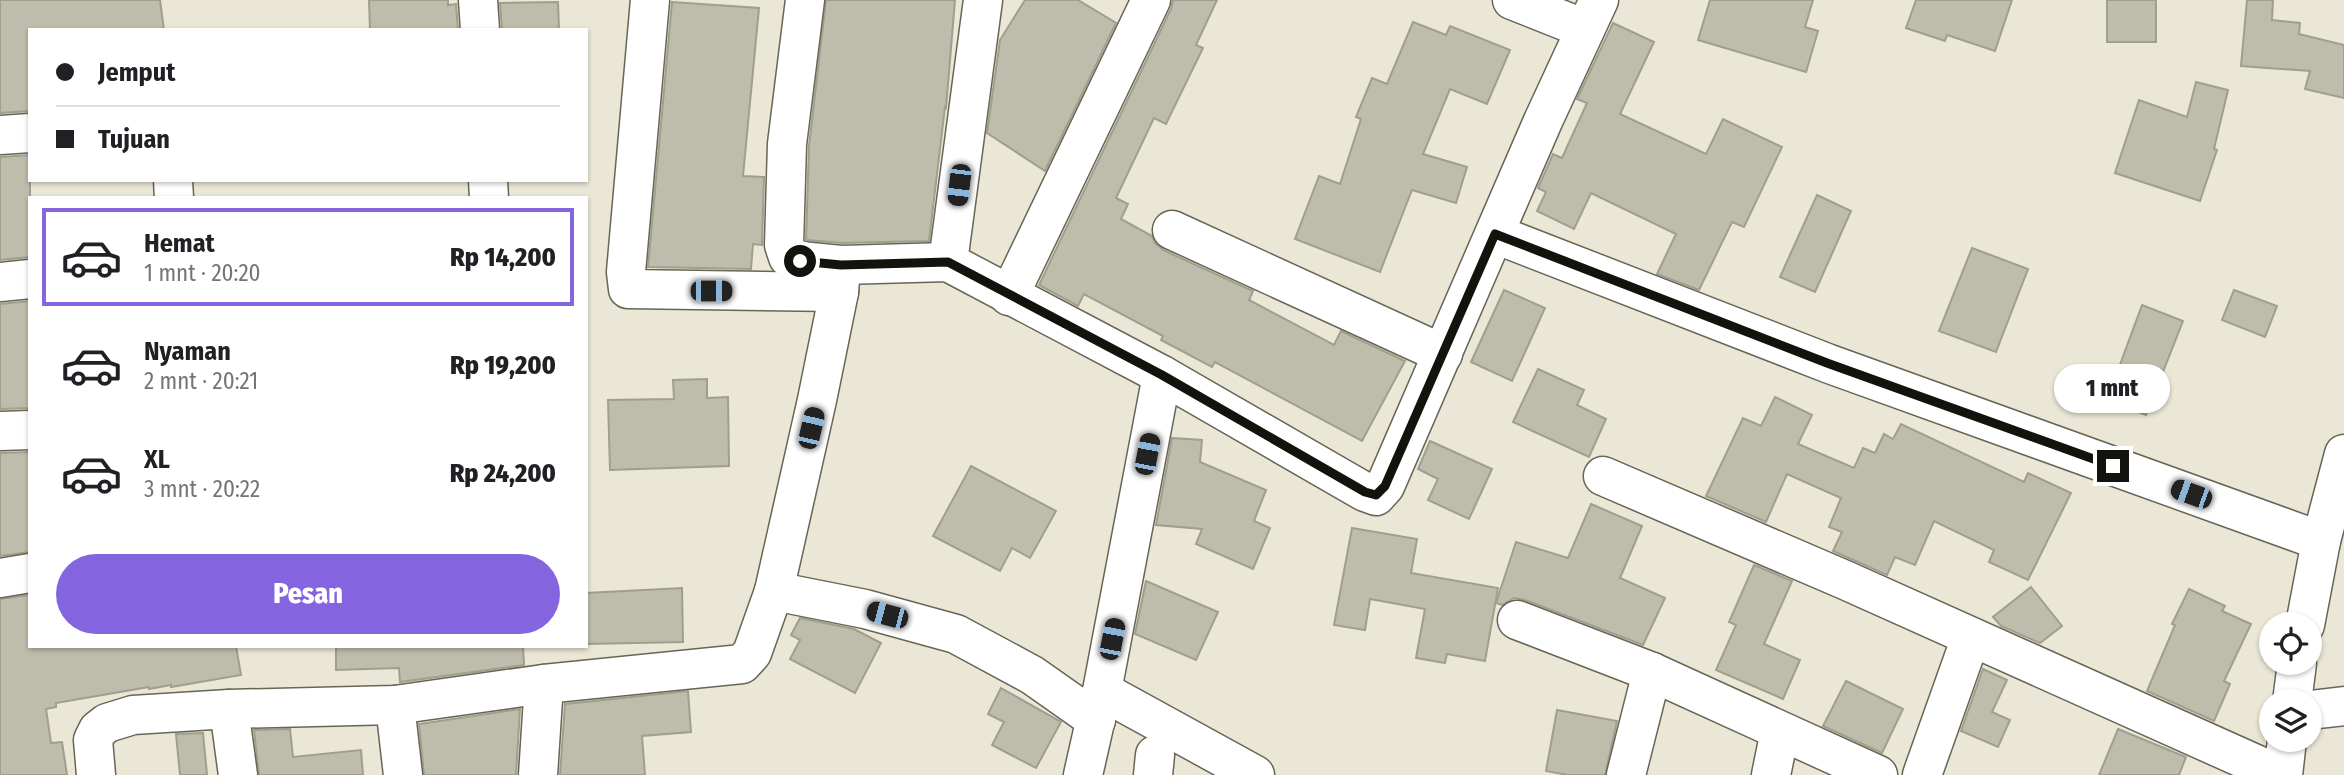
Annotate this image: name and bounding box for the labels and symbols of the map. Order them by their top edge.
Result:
car [947,163,972,207]
route start [784,245,816,277]
car [691,281,733,302]
callout: 1 mnt [2055,364,2171,414]
car [797,405,826,451]
car [1133,431,1162,477]
route end [2097,450,2129,482]
car [2168,477,2215,511]
car [864,599,911,631]
car [1098,616,1127,662]

